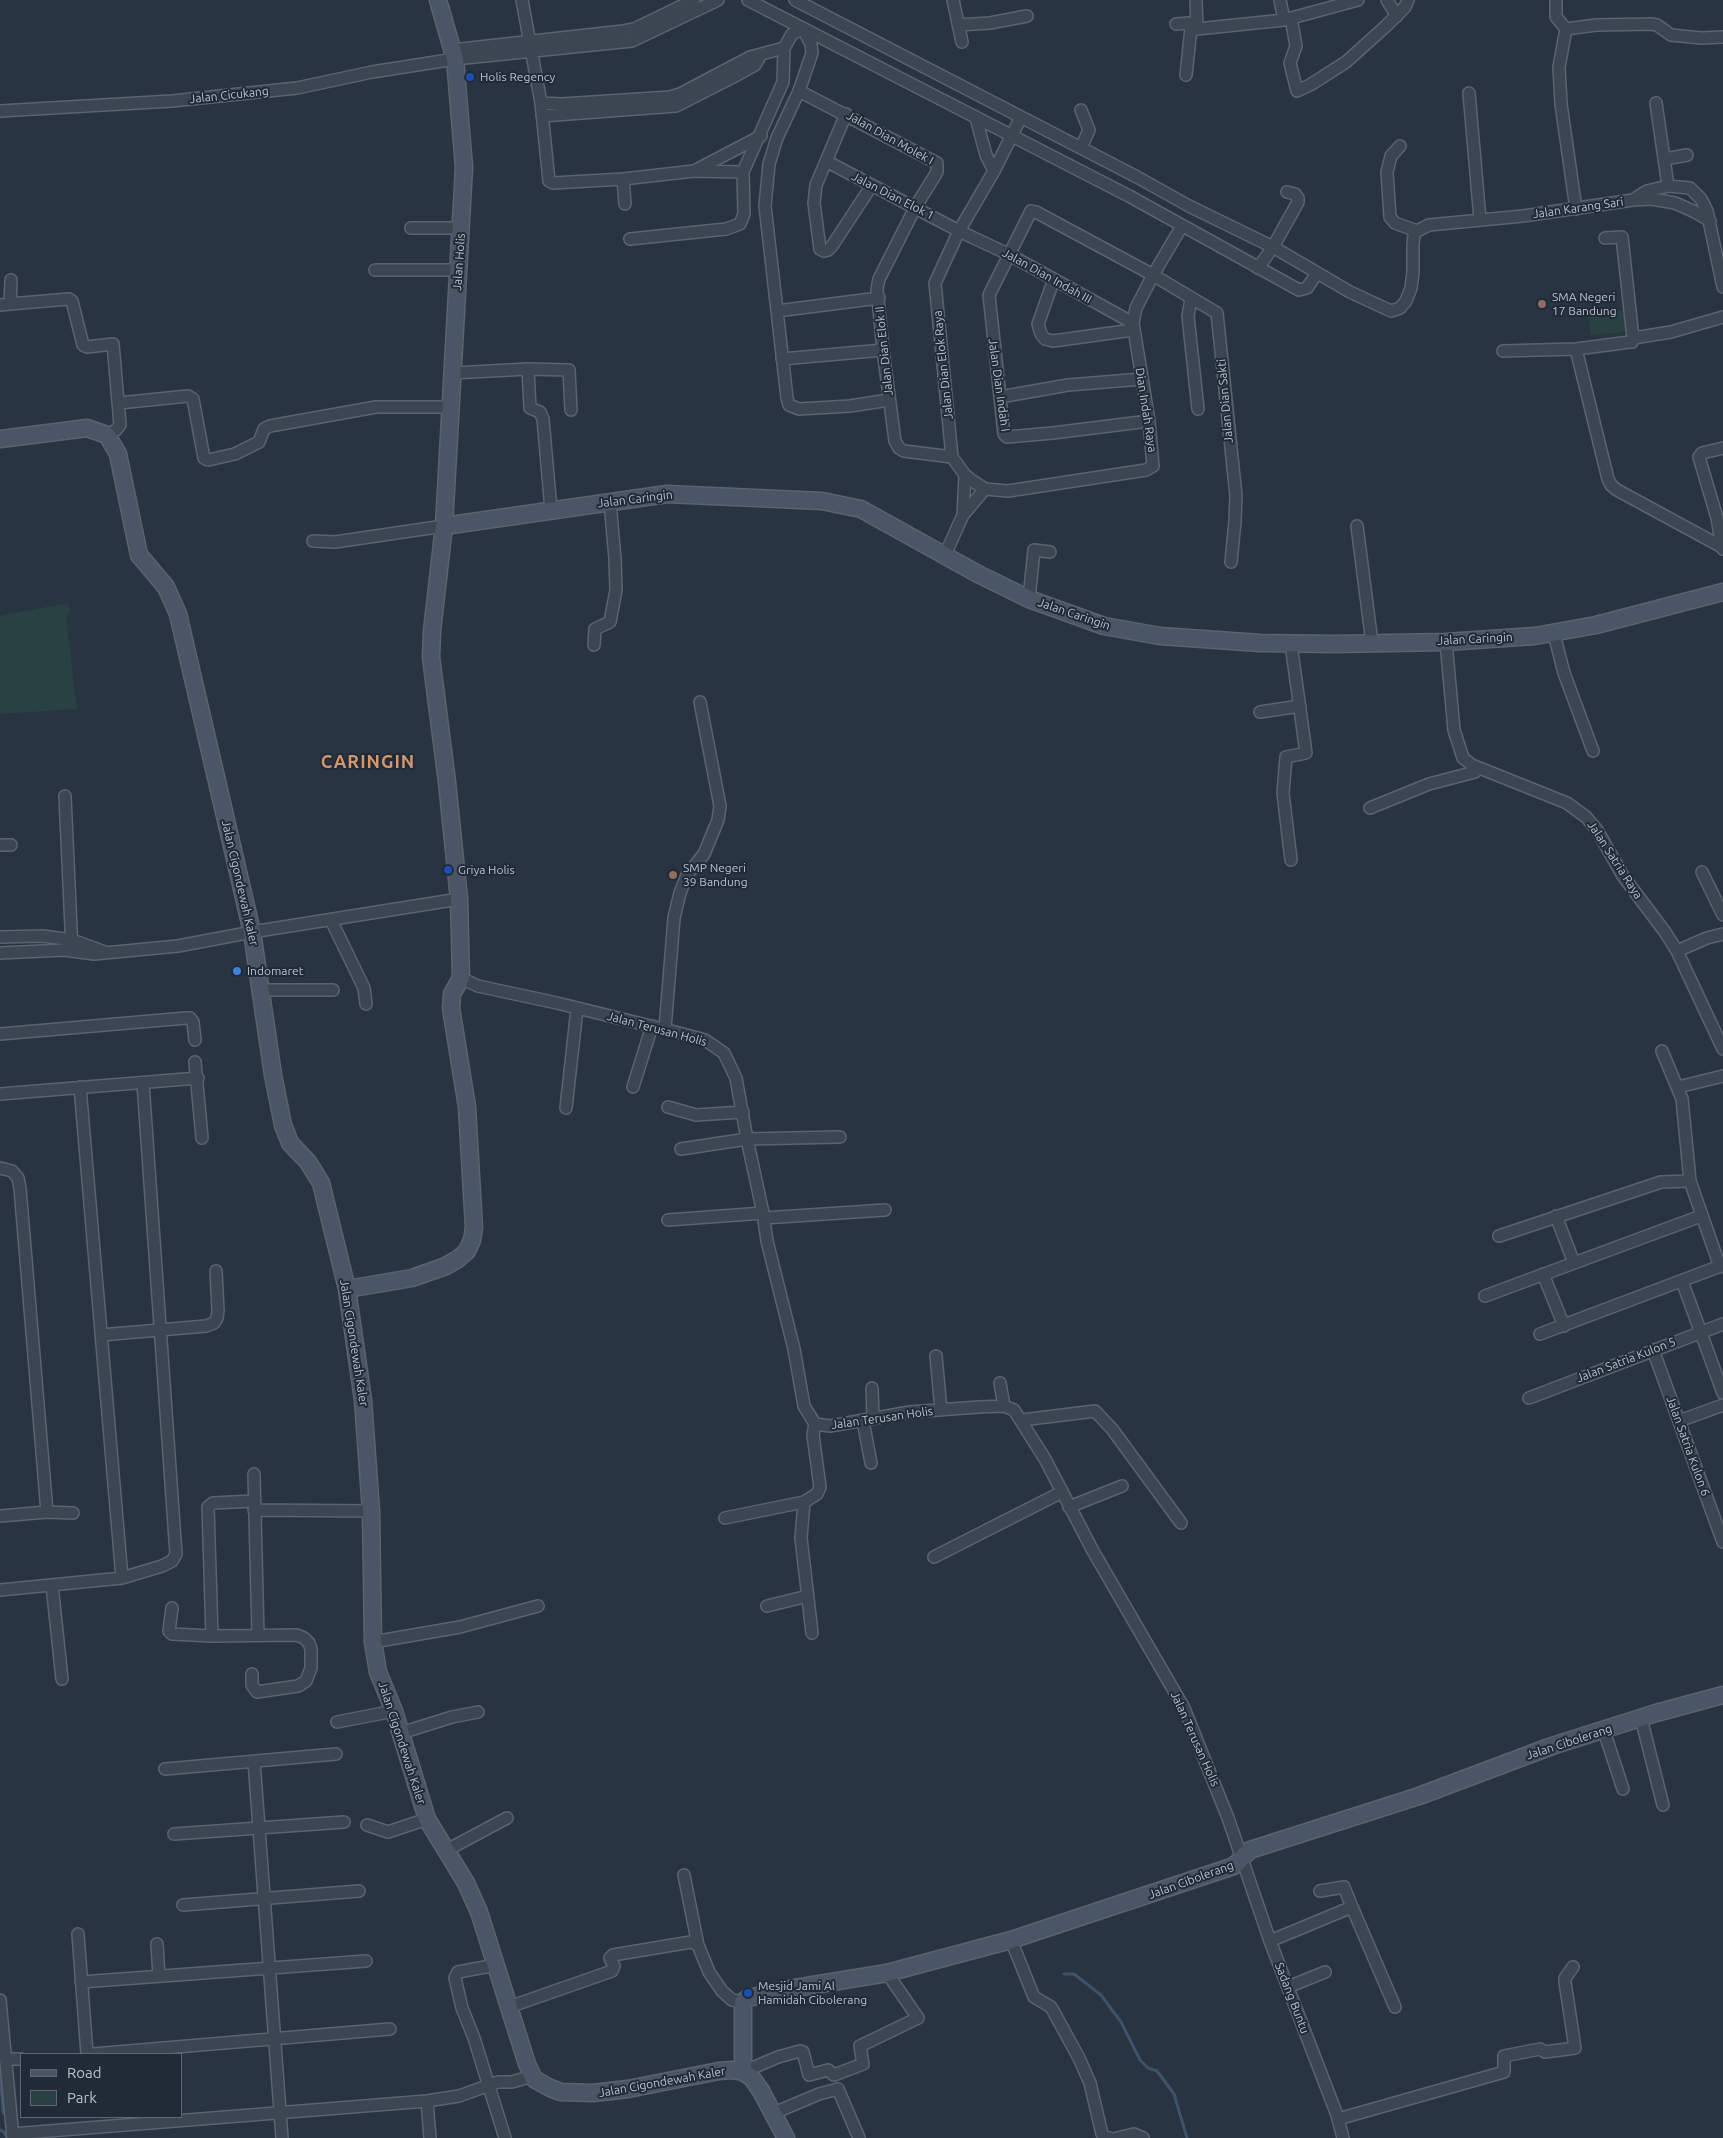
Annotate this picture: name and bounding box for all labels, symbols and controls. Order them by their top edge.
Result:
place label: Holis Regency [480,70,555,84]
marker: Holis Regency [464,71,476,83]
street label: Jalan Cicukang [189,84,269,106]
street label: Jalan Dian Molek I [844,108,936,168]
street label: Jalan Dian Elok 1 [849,169,937,223]
street label: Jalan Karang Sari [1532,194,1624,222]
street label: Jalan Holis [450,233,468,291]
street label: Jalan Dian Indah III [1000,245,1094,307]
place label: SMA Negeri 17 Bandung [1552,290,1617,318]
marker: SMA Negeri 17 Bandung [1536,298,1548,310]
street label: Jalan Dian Elok II [872,305,896,397]
street label: Jalan Dian Elok Raya [930,310,956,420]
street label: Jalan Dian Indah I [985,337,1013,433]
street label: Jalan Dian Sakti [1214,358,1236,444]
street label: Dian Indah Raya [1132,367,1160,453]
street label: Jalan Caringin [597,487,673,511]
street label: Jalan Caringin [1036,595,1112,633]
street label: Jalan Caringin [1437,630,1513,648]
district label: CARINGIN [320,751,416,773]
street label: Jalan Satria Raya [1584,818,1646,902]
street label: Jalan Cigondewah Kaler [219,819,261,947]
place label: SMP Negeri 39 Bandung [683,861,748,889]
place label: Griya Holis [458,863,515,877]
marker: Griya Holis [442,864,454,876]
marker: SMP Negeri 39 Bandung [667,869,679,881]
place label: Indomaret [247,964,303,978]
marker: Indomaret [231,965,243,977]
street label: Jalan Terusan Holis [606,1009,708,1049]
street label: Jalan Cigondewah Kaler [337,1278,371,1408]
street label: Jalan Satria Kulon 5 [1574,1334,1678,1386]
street label: Jalan Satria Kulon 6 [1663,1394,1713,1498]
street label: Jalan Terusan Holis [830,1404,934,1432]
street label: Jalan Cigondewah Kaler [375,1680,429,1806]
street label: Jalan Terusan Holis [1168,1689,1222,1789]
street label: Jalan Cibolerang [1524,1721,1614,1763]
street label: Jalan Cibolerang [1146,1858,1236,1902]
street label: Sadang Buntu [1272,1960,1312,2036]
place label: Mesjid Jami Al Hamidah Cibolerang [758,1979,867,2007]
marker: Mesjid Jami Al Hamidah Cibolerang [742,1987,754,1999]
legend [20,2053,182,2118]
text: Road [67,2064,102,2081]
street label: Jalan Cigondewah Kaler [597,2064,727,2100]
text: Park [67,2089,97,2106]

